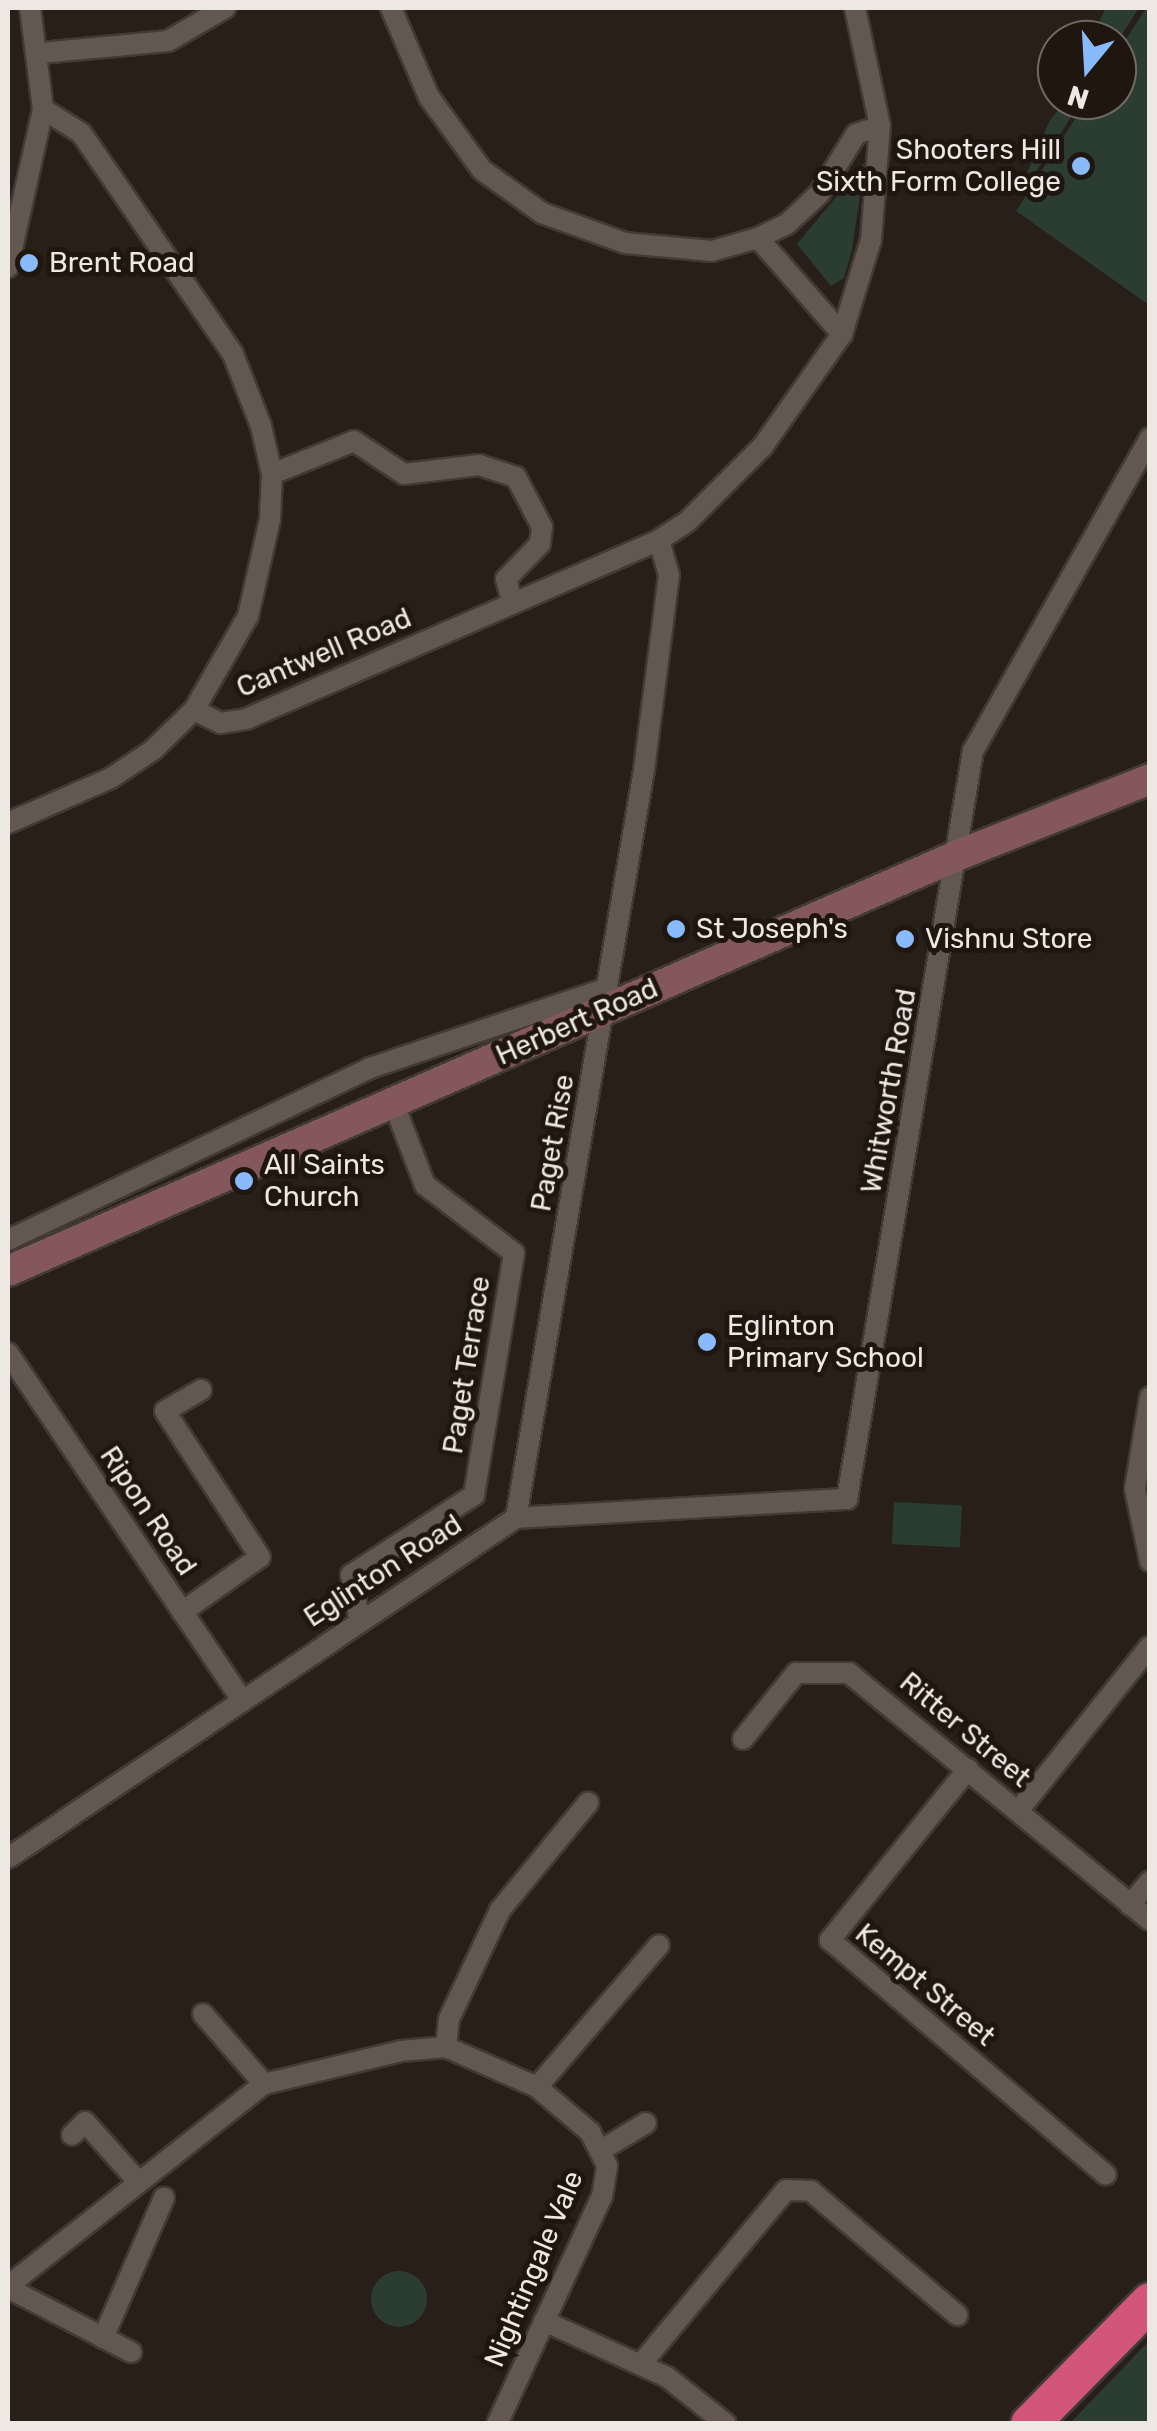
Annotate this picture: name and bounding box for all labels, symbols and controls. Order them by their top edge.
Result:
north arrow [1037,20,1137,120]
text: N [1064,78,1093,116]
place label: Shooters Hill Sixth Form College [816,133,1061,199]
marker: Shooters Hill Sixth Form College [1070,155,1092,177]
place label: Brent Road [49,246,195,280]
marker: Brent Road [18,252,40,274]
street label: Cantwell Road [232,601,416,705]
place label: St Joseph's [696,912,848,946]
marker: St Joseph's [665,918,687,940]
place label: Vishnu Store [925,922,1093,956]
marker: Vishnu Store [894,928,916,950]
street label: Herbert Road [491,971,663,1073]
street label: Whitworth Road [854,986,924,1196]
street label: Paget Rise [524,1072,582,1214]
place label: All Saints Church [264,1148,385,1214]
marker: All Saints Church [233,1170,255,1192]
street label: Paget Terrace [436,1273,498,1457]
place label: Eglinton Primary School [727,1309,925,1375]
marker: Eglinton Primary School [696,1331,718,1353]
street label: Ripon Road [93,1440,203,1582]
street label: Eglinton Road [298,1508,468,1634]
street label: Ritter Street [892,1665,1038,1795]
street label: Kempt Street [848,1917,1002,2053]
street label: Nightingale Vale [477,2165,591,2373]

